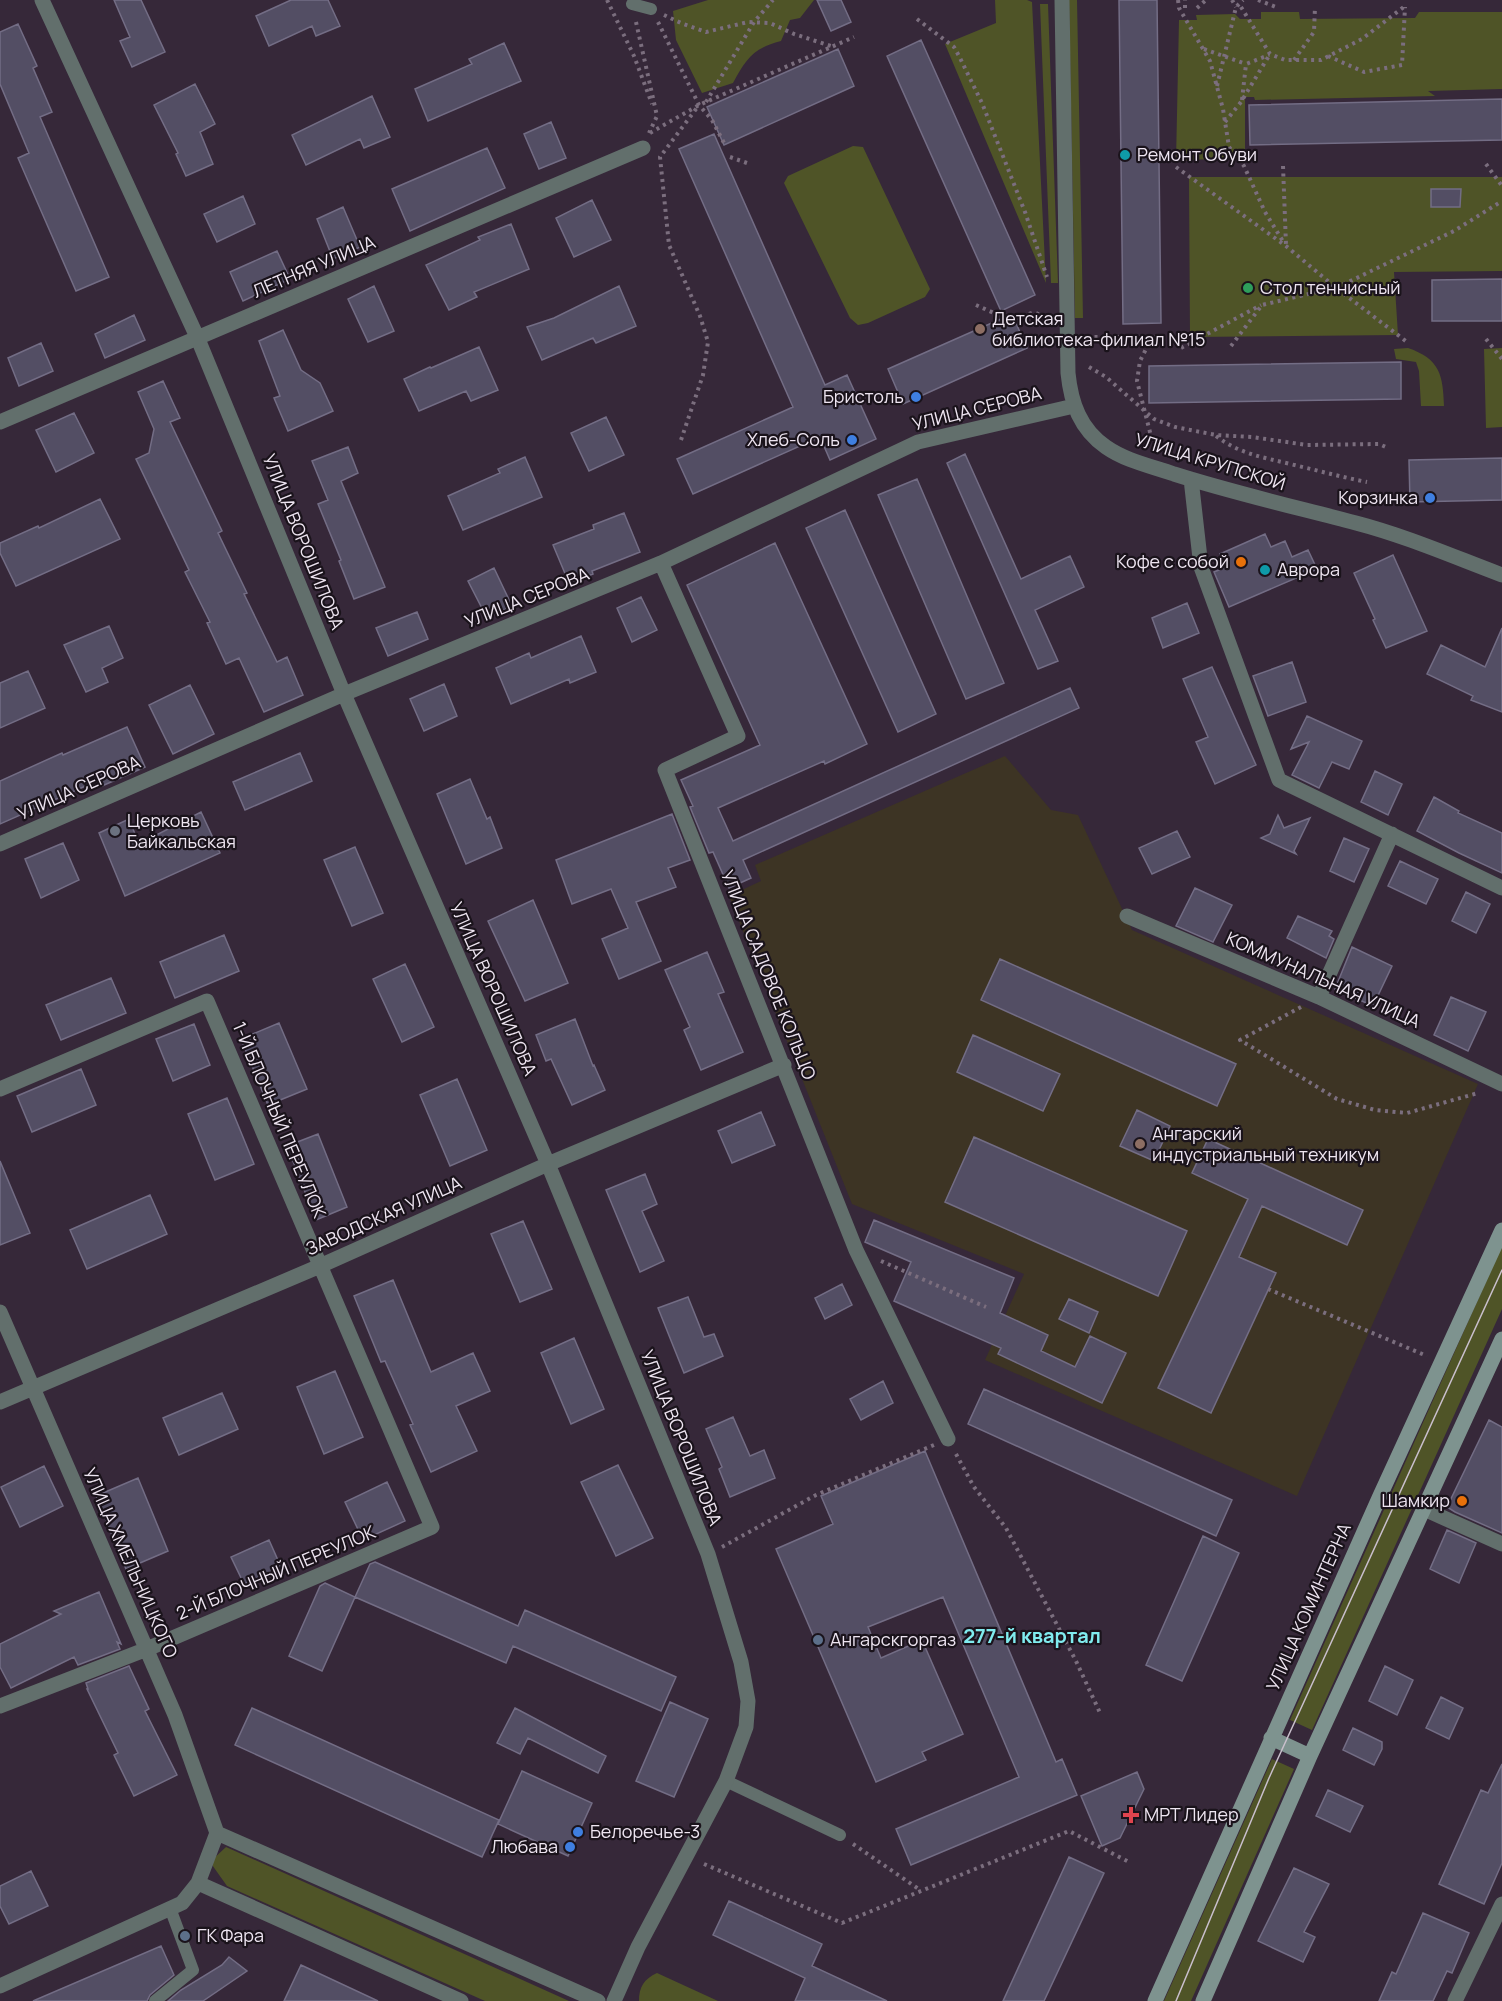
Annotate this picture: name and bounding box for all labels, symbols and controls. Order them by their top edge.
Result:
place label: Ремонт Обуви [1137,142,1257,166]
marker: Ремонт Обуви [1118,148,1132,162]
street label: ЛЕТНЯЯ УЛИЦА [248,229,379,303]
place label: Стол теннисный [1260,275,1400,299]
marker: Стол теннисный [1241,281,1255,295]
place label: Детская библиотека-филиал №15 [992,306,1205,351]
marker: Детская библиотека-филиал №15 [973,322,987,336]
street label: УЛИЦА СЕРОВА [910,380,1044,436]
place label: Бристоль [823,384,904,408]
marker: Бристоль [909,390,923,404]
place label: Хлеб-Соль [747,427,840,451]
street label: УЛИЦА КРУПСКОЙ [1132,427,1289,495]
marker: Хлеб-Соль [845,433,859,447]
street label: УЛИЦА ВОРОШИЛОВА [258,450,350,634]
place label: Корзинка [1338,485,1418,509]
marker: Корзинка [1423,491,1437,505]
place label: Кофе с собой [1116,549,1229,573]
marker: Кофе с собой [1234,555,1248,569]
place label: Аврора [1277,557,1340,581]
street label: УЛИЦА СЕРОВА [461,561,593,633]
marker: Аврора [1258,563,1272,577]
street label: УЛИЦА СЕРОВА [13,749,144,825]
place label: Церковь Байкальская [127,808,236,853]
marker: Церковь Байкальская [108,824,122,838]
street label: УЛИЦА САДОВОЕ КОЛЬЦО [716,866,822,1083]
street label: УЛИЦА ВОРОШИЛОВА [445,898,543,1080]
street label: КОММУНАЛЬНАЯ УЛИЦА [1222,925,1425,1033]
street label: 1-Й БЛОЧНЫЙ ПЕРЕУЛОК [228,1018,332,1222]
place label: Ангарский индустриальный техникум [1152,1121,1379,1166]
marker: Ангарский индустриальный техникум [1133,1137,1147,1151]
street label: ЗАВОДСКАЯ УЛИЦА [302,1170,466,1260]
street label: УЛИЦА ВОРОШИЛОВА [636,1346,728,1530]
street label: УЛИЦА ХМЕЛЬНИЦКОГО [78,1464,184,1662]
place label: Шамкир [1381,1488,1450,1512]
marker: Шамкир [1455,1494,1469,1508]
street label: УЛИЦА КОМИНТЕРНА [1260,1518,1356,1694]
street label: 2-Й БЛОЧНЫЙ ПЕРЕУЛОК [172,1519,379,1625]
district label: 277-й квартал [963,1622,1101,1649]
place label: Ангарскгоргаз [830,1627,956,1651]
marker: Ангарскгоргаз [811,1633,825,1647]
place label: МРТ Лидер [1144,1802,1239,1826]
marker: МРТ Лидер [1122,1806,1140,1824]
place label: Белоречье-3 [590,1819,700,1843]
marker: Белоречье-3 [571,1825,585,1839]
place label: Любава [491,1834,558,1858]
marker: Любава [563,1840,577,1854]
place label: ГК Фара [197,1923,264,1947]
marker: ГК Фара [178,1929,192,1943]

